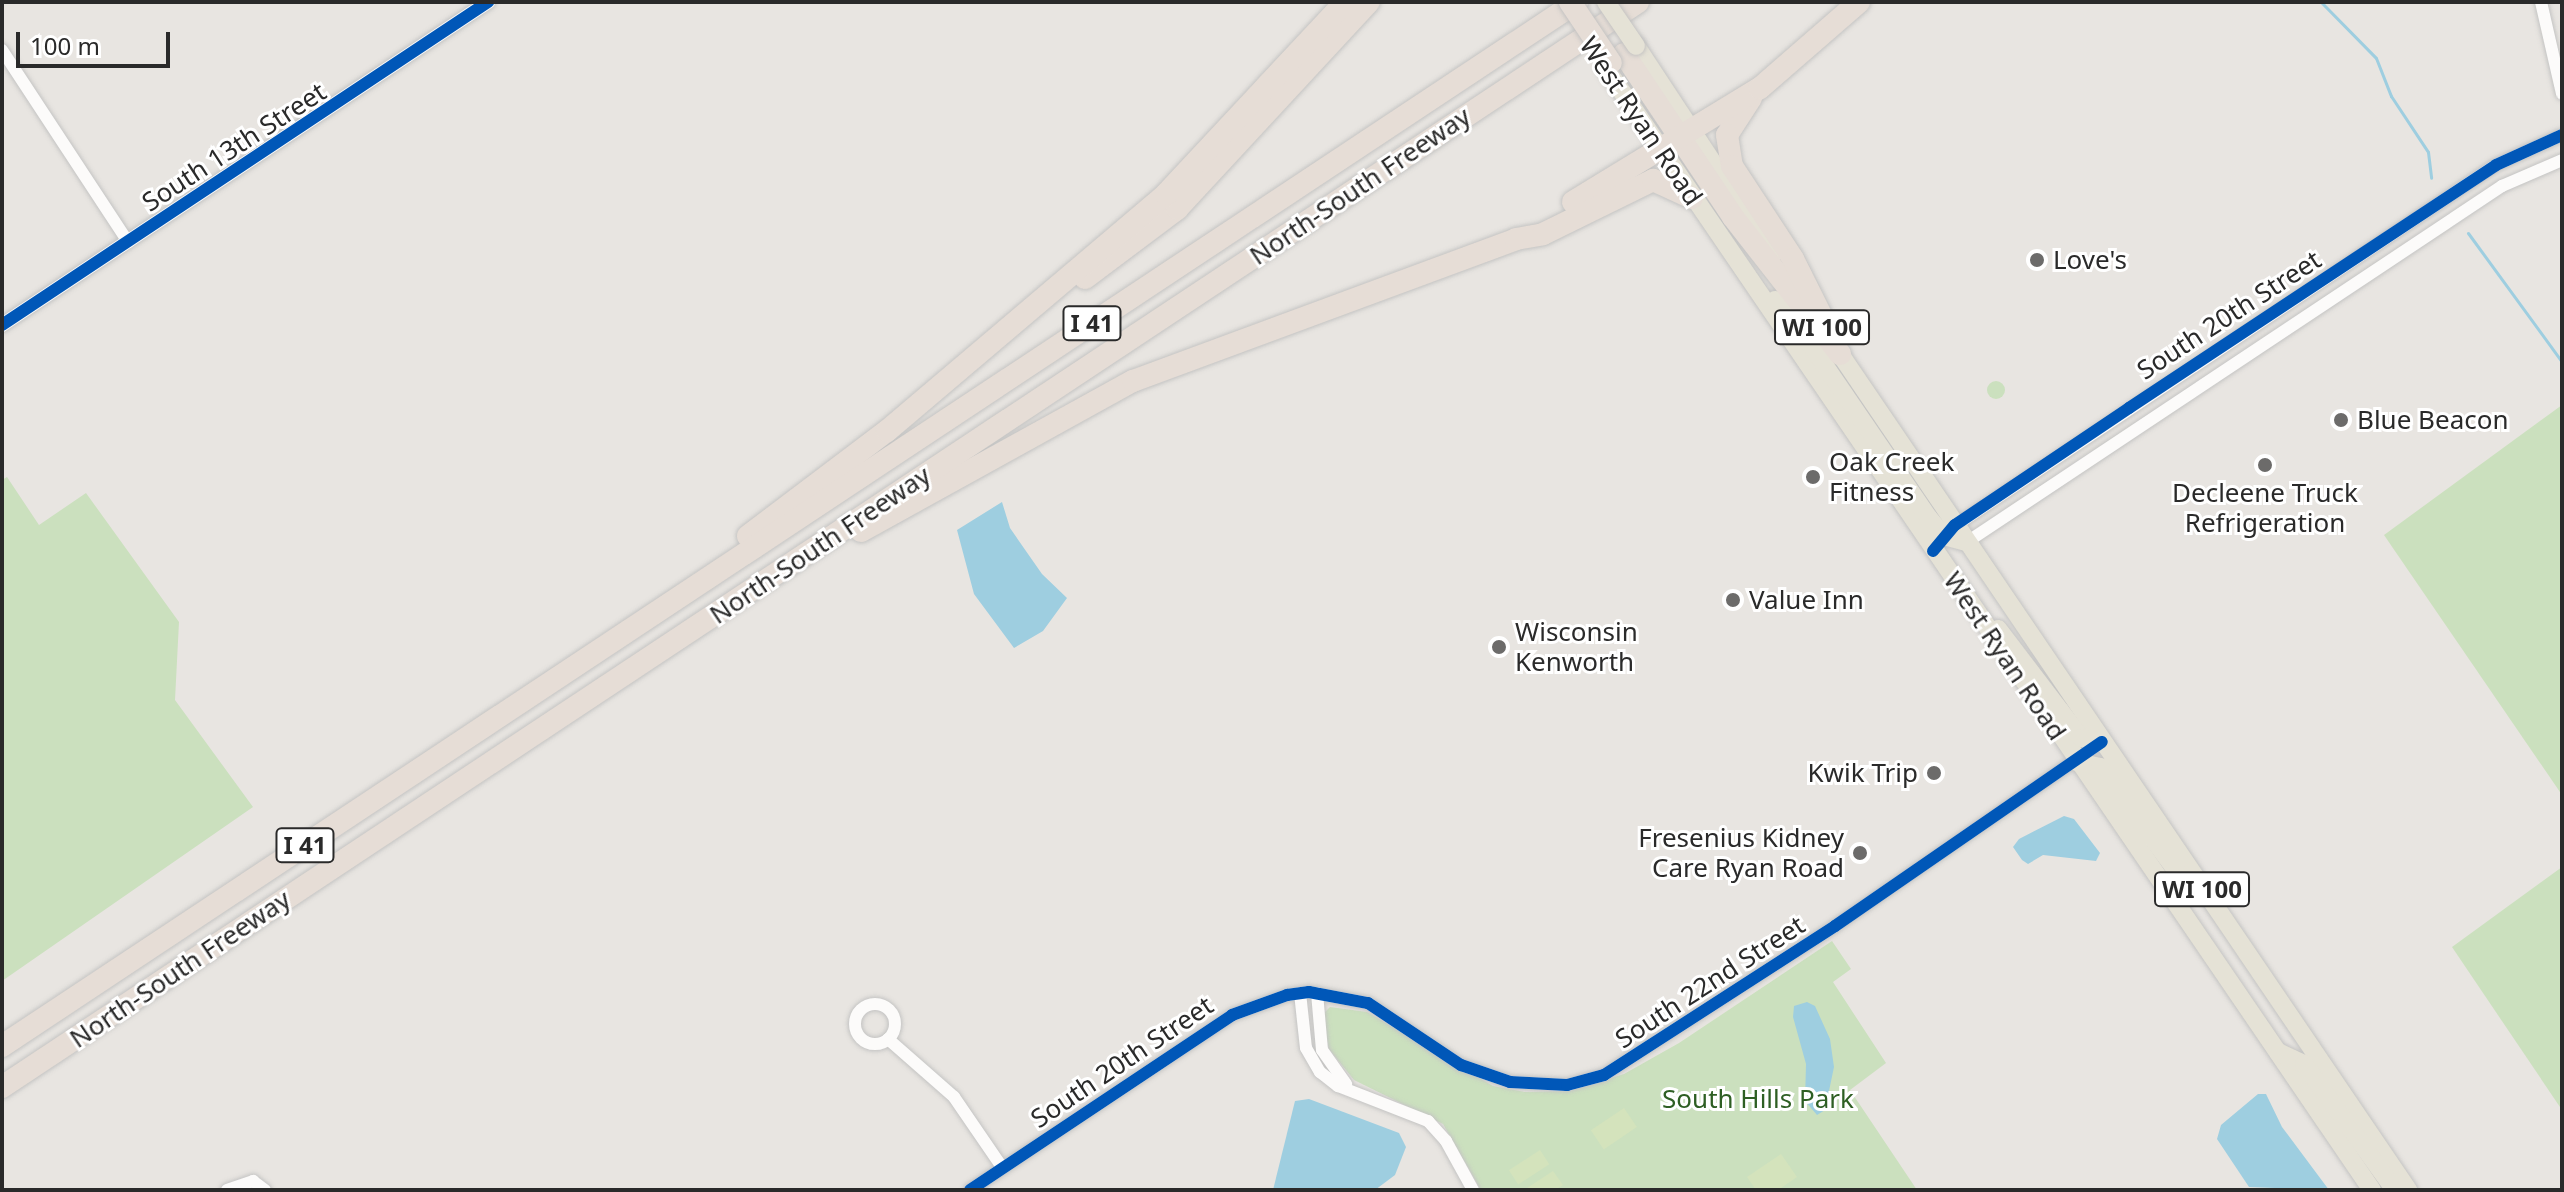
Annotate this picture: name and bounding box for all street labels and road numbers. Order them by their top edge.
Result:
street label: West Ryan Road [1573,31,1709,211]
street label: South 13th Street [136,76,332,218]
street label: North-South Freeway [1244,101,1476,271]
street label: South 20th Street [2131,244,2327,386]
road number: I 41 [1062,303,1122,343]
road number: WI 100 [1774,307,1870,347]
street label: North-South Freeway [704,460,936,630]
street label: West Ryan Road [1937,566,2073,746]
road number: I 41 [275,825,335,865]
road number: WI 100 [2154,869,2250,909]
street label: North-South Freeway [64,884,296,1054]
street label: South 22nd Street [1609,909,1811,1055]
street label: South 20th Street [1025,990,1219,1134]

